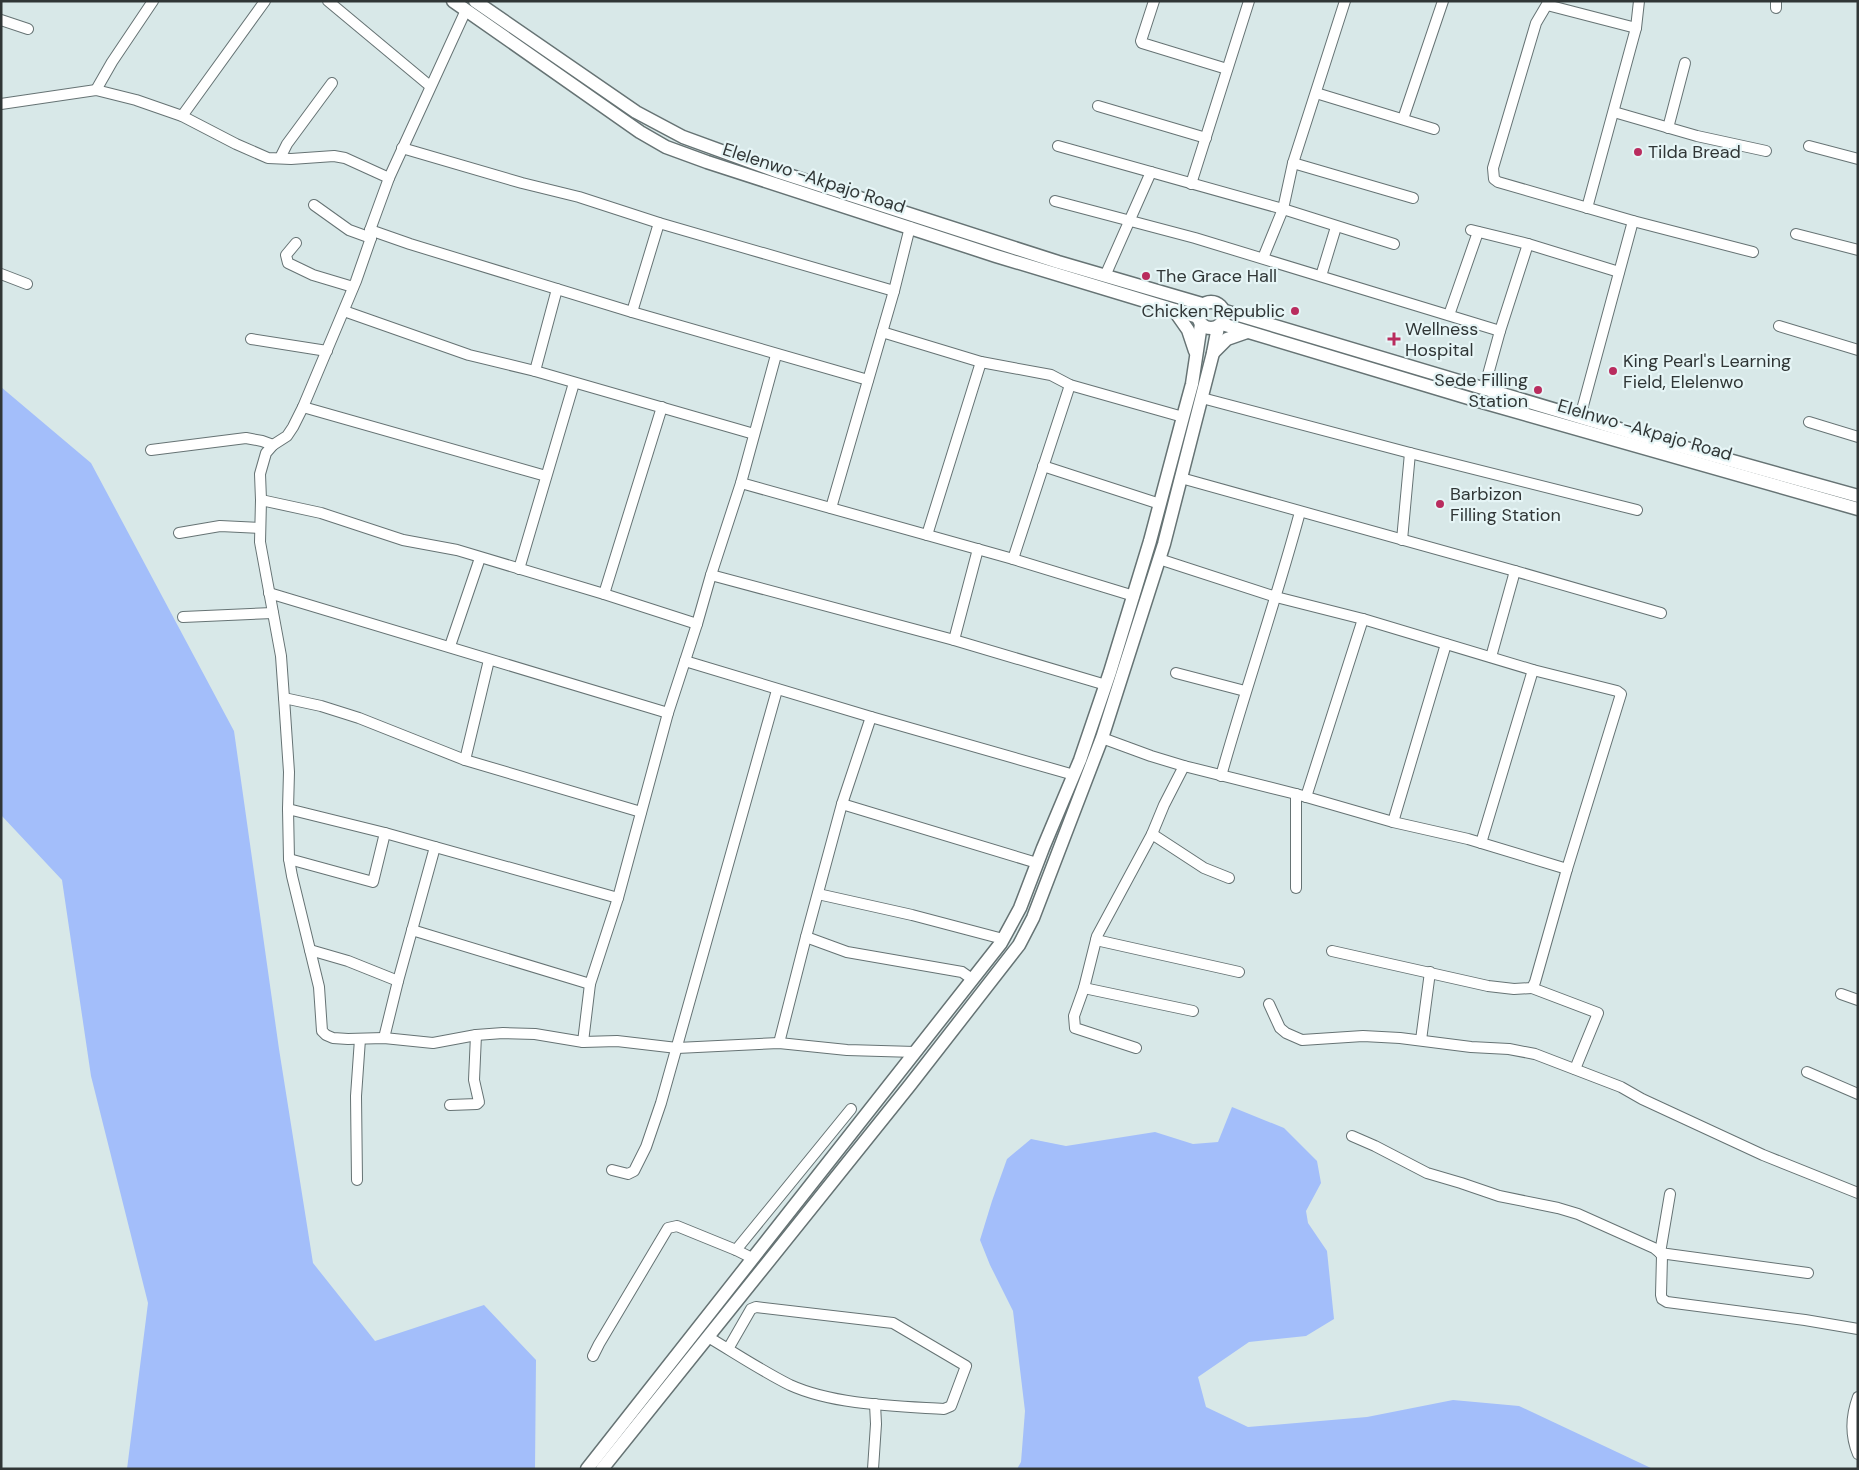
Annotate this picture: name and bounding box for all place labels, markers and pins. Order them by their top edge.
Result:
place label: Tilda Bread [1648,140,1741,164]
marker: Tilda Bread [1632,146,1644,158]
place label: The Grace Hall [1156,264,1277,288]
marker: The Grace Hall [1140,270,1152,282]
place label: Chicken Republic [1142,299,1285,323]
marker: Chicken Republic [1289,305,1301,317]
place label: Wellness Hospital [1405,317,1478,362]
marker: Wellness Hospital [1387,332,1401,346]
place label: King Pearl's Learning Field, Elelenwo [1623,349,1791,394]
marker: King Pearl's Learning Field, Elelenwo [1607,365,1619,377]
place label: Sede Filling Station [1434,368,1528,413]
marker: Sede Filling Station [1532,384,1544,396]
place label: Barbizon Filling Station [1450,482,1561,527]
marker: Barbizon Filling Station [1434,498,1446,510]

